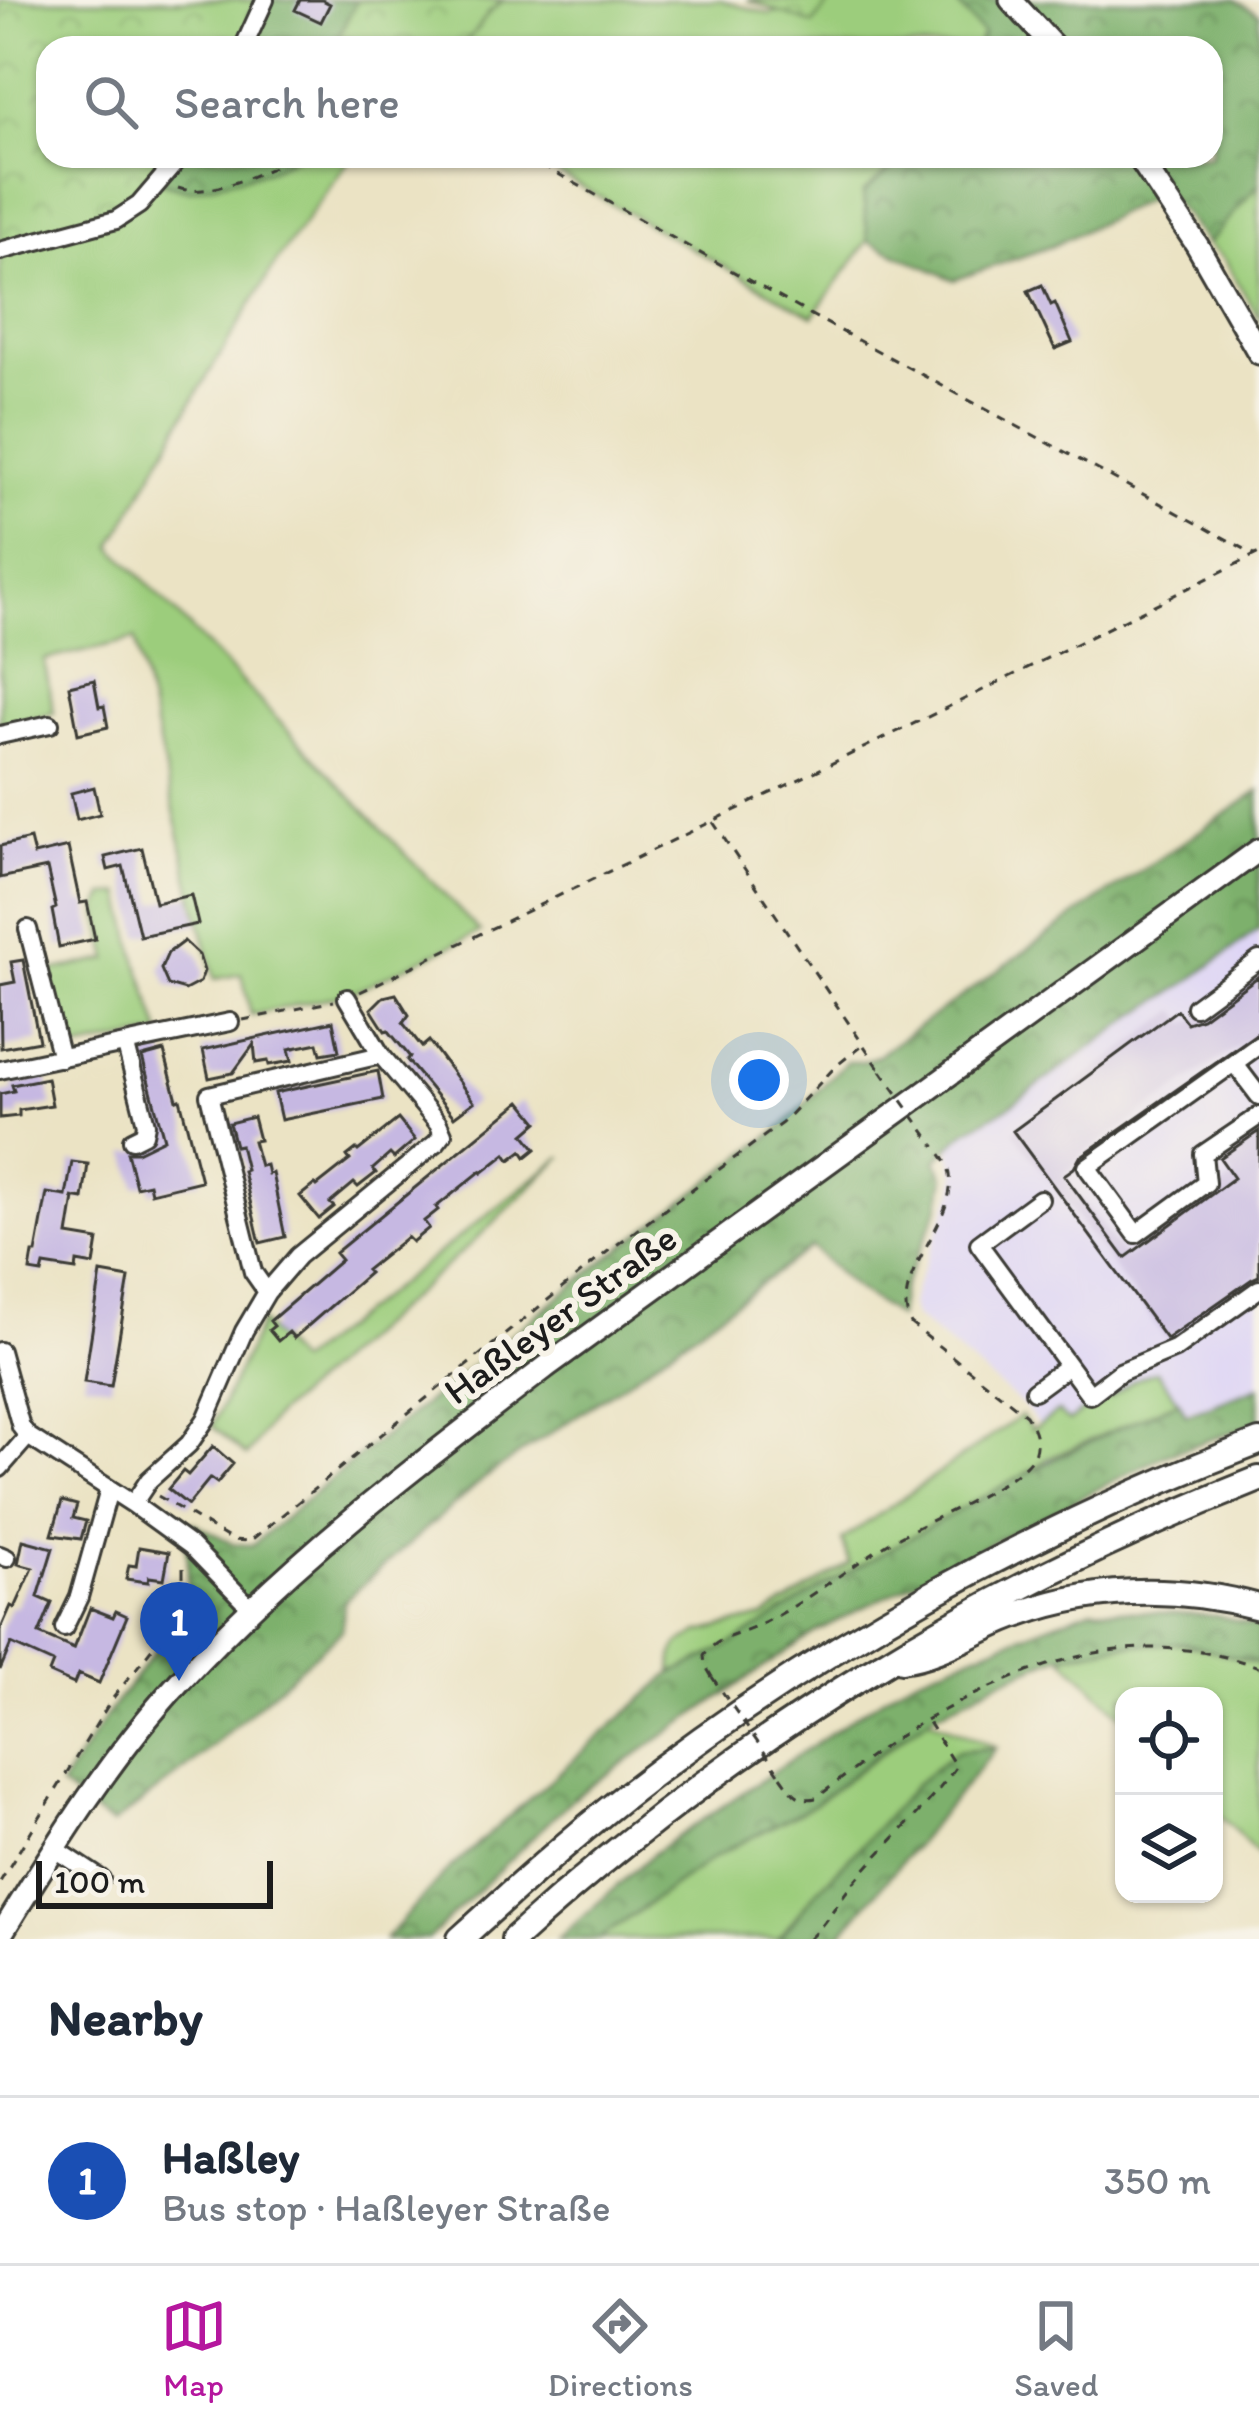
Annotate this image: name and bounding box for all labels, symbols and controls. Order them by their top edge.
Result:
search box [36,36,1223,168]
icon: search [78,69,144,135]
text: Search here [174,75,400,129]
your location [729,1050,789,1110]
street label: Haßleyer Straße [434,1214,686,1414]
pin: 1 [140,1582,218,1681]
map controls [1115,1687,1223,1903]
button: locate [1115,1687,1223,1795]
button: layers [1115,1795,1223,1903]
scale bar [36,1855,273,1908]
text: 100 m [54,1862,145,1901]
text: Nearby [48,1987,203,2048]
text: Haßley [162,2130,299,2184]
text: 1 [78,2157,96,2204]
text: 350 m [1104,2157,1211,2204]
text: Bus stop · Haßleyer Straße [162,2184,610,2231]
tab: Map [161,2293,227,2404]
tab: Directions [548,2293,693,2404]
tab: Saved [1014,2293,1098,2404]

